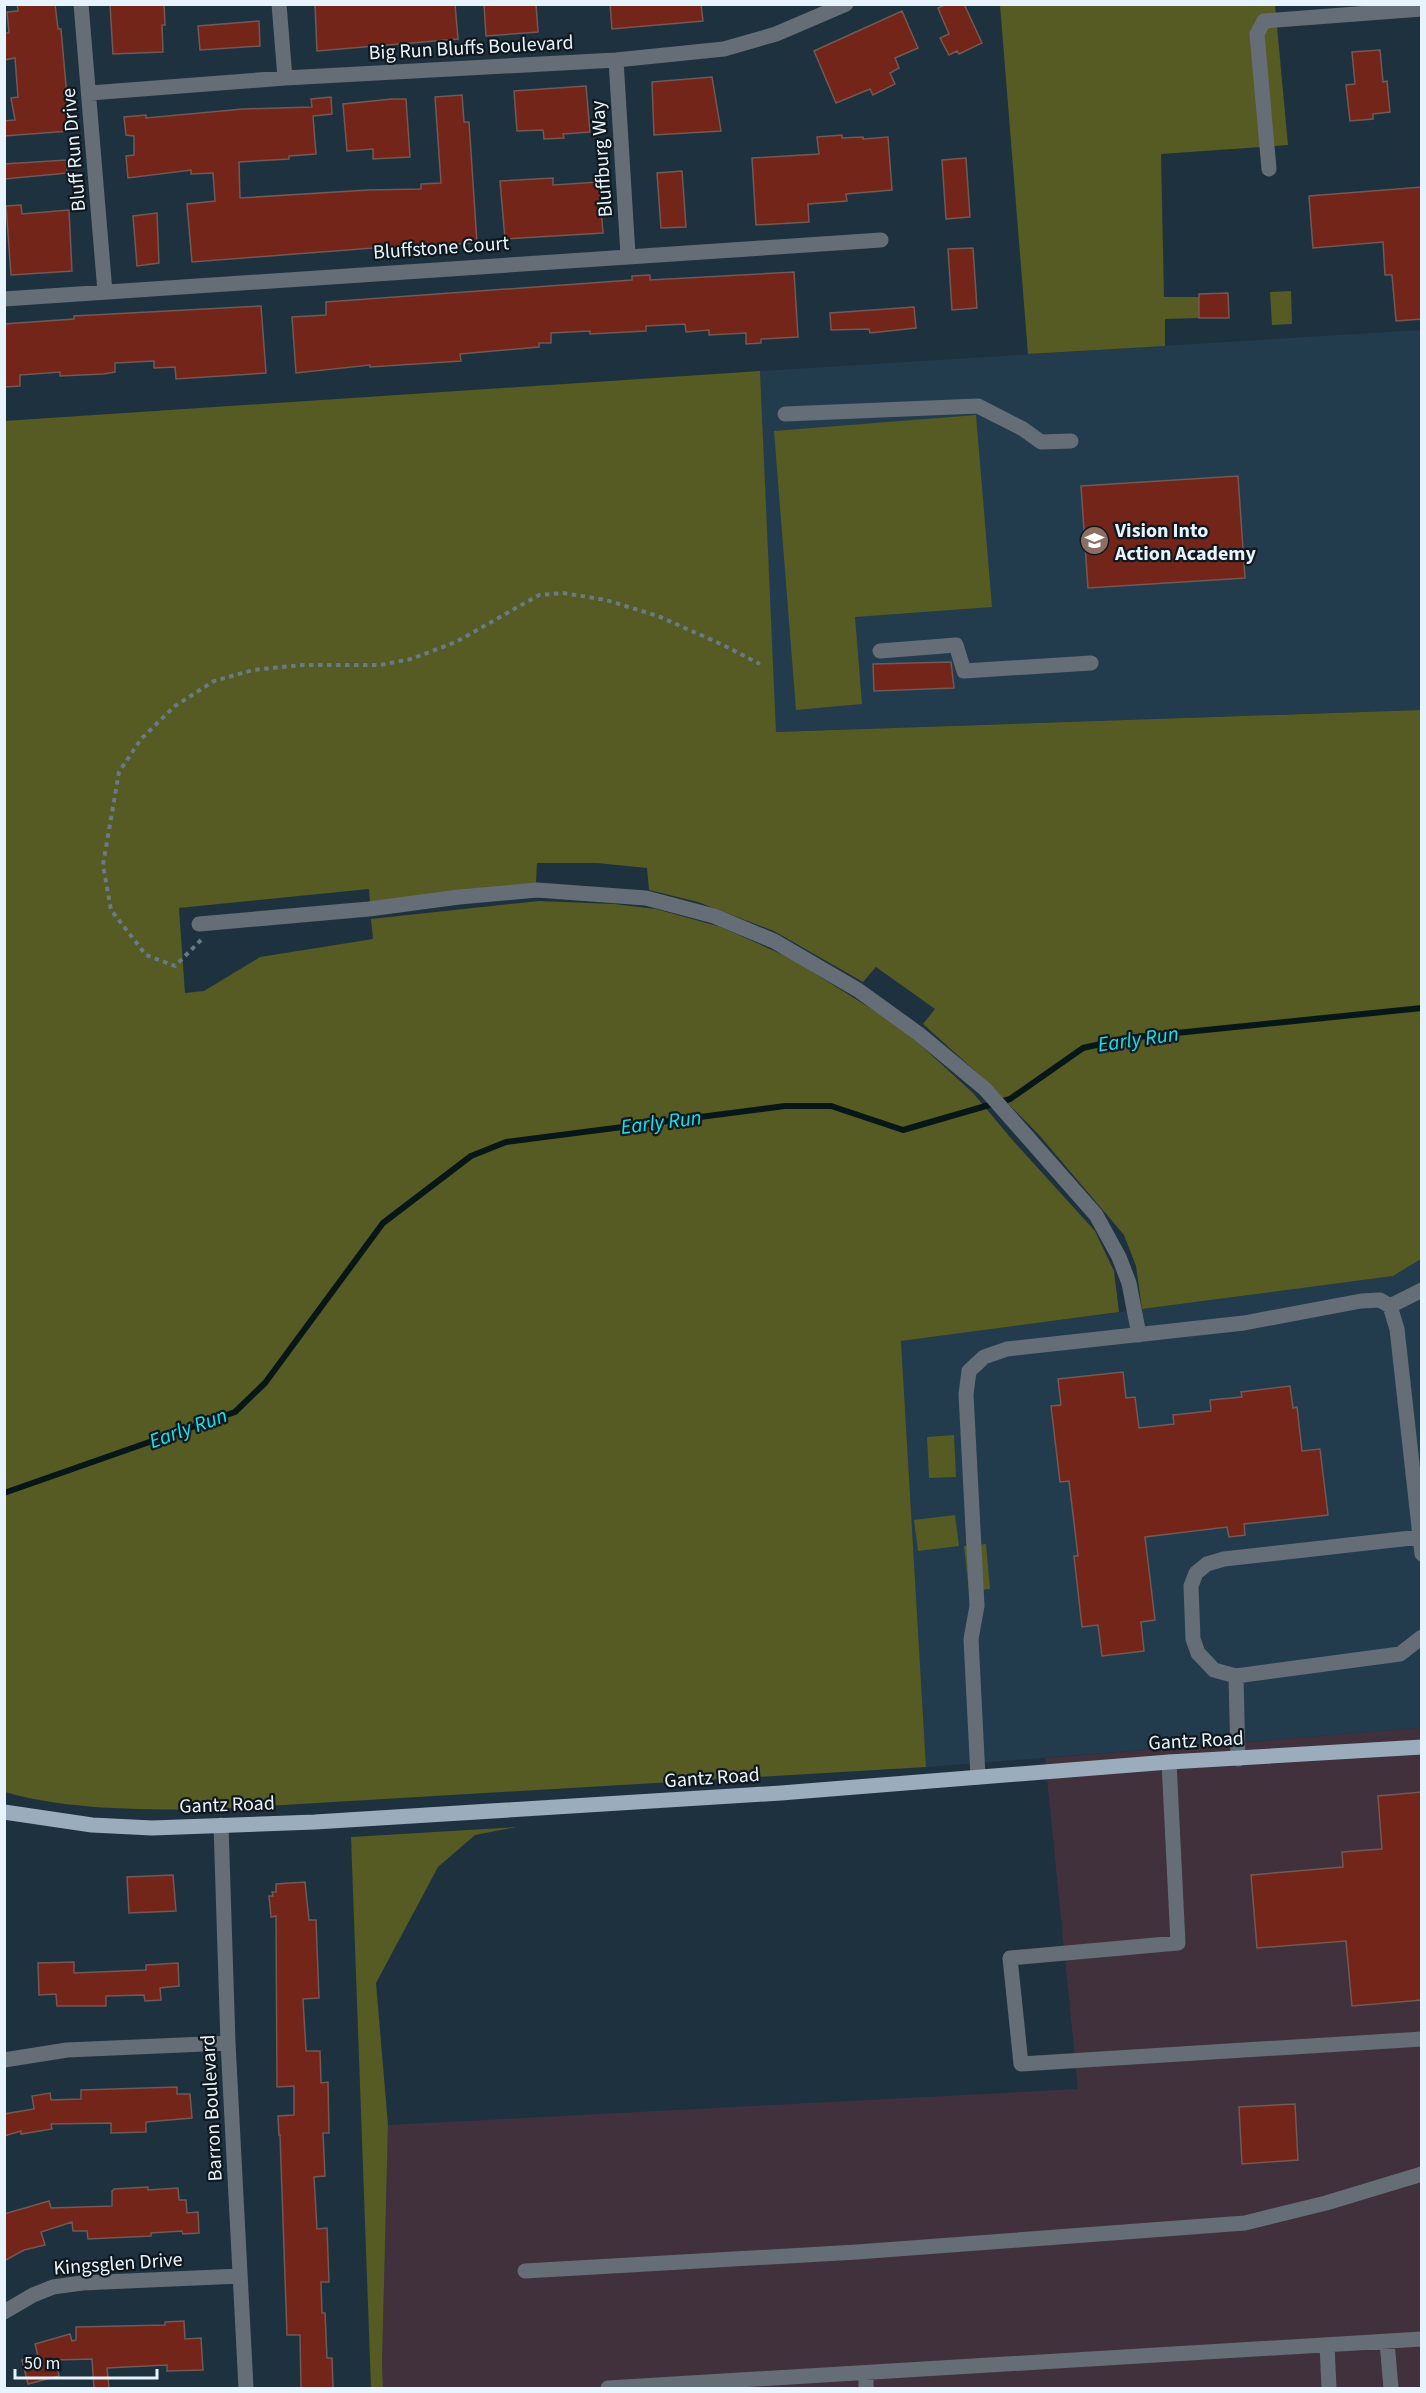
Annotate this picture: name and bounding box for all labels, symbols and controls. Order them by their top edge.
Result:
street label: Big Run Bluffs Boulevard [368,29,574,67]
street label: Bluff Run Drive [55,87,93,213]
street label: Bluffburg Way [584,99,620,218]
street label: Bluffstone Court [372,229,510,267]
place label: Vision Into Action Academy [1114,517,1256,568]
school or university icon: Vision Into Action Academy [1078,525,1110,557]
water label: Early Run [1096,1018,1180,1060]
water label: Early Run [619,1102,703,1142]
water label: Early Run [145,1400,231,1456]
street label: Gantz Road [1148,1725,1244,1757]
street label: Gantz Road [663,1761,761,1795]
street label: Gantz Road [179,1789,275,1821]
street label: Barron Boulevard [194,2034,230,2182]
street label: Kingsglen Drive [53,2246,184,2282]
scale bar [15,2342,158,2380]
text: 50 m [24,2351,60,2376]

